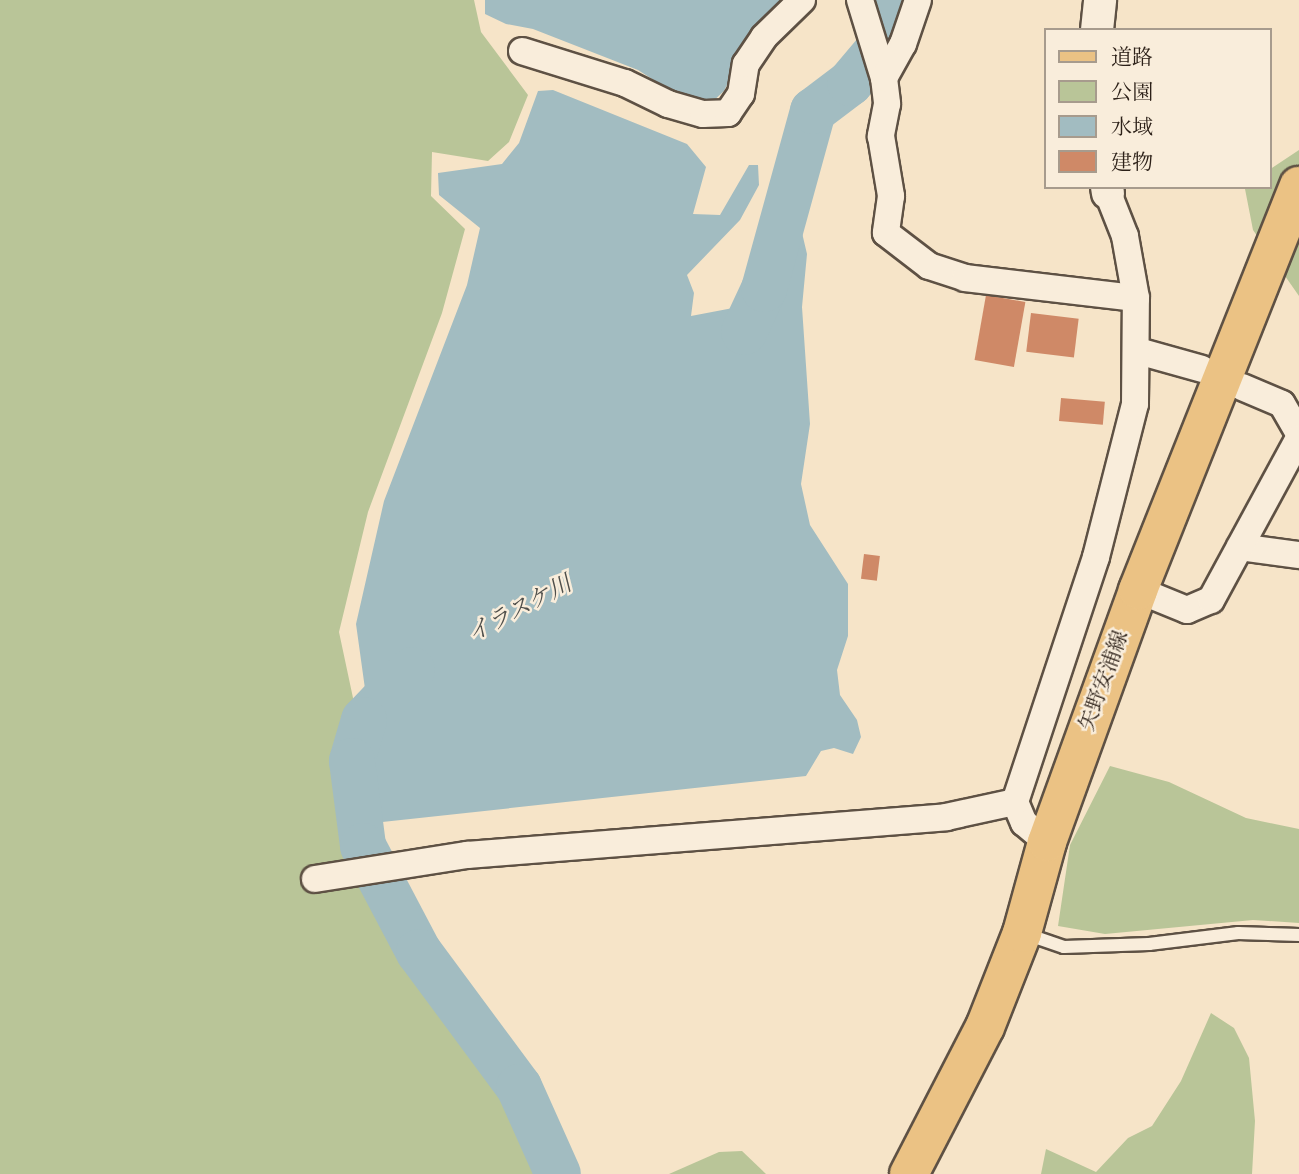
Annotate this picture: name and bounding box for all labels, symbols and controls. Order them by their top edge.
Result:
legend [1044,28,1271,189]
text: 道路 [1111,44,1153,73]
text: 公園 [1111,79,1153,108]
text: 水域 [1111,114,1153,143]
text: 建物 [1111,149,1153,178]
water label: イラスケ川 [463,571,577,649]
street label: 矢野安浦線 [1075,627,1135,735]

